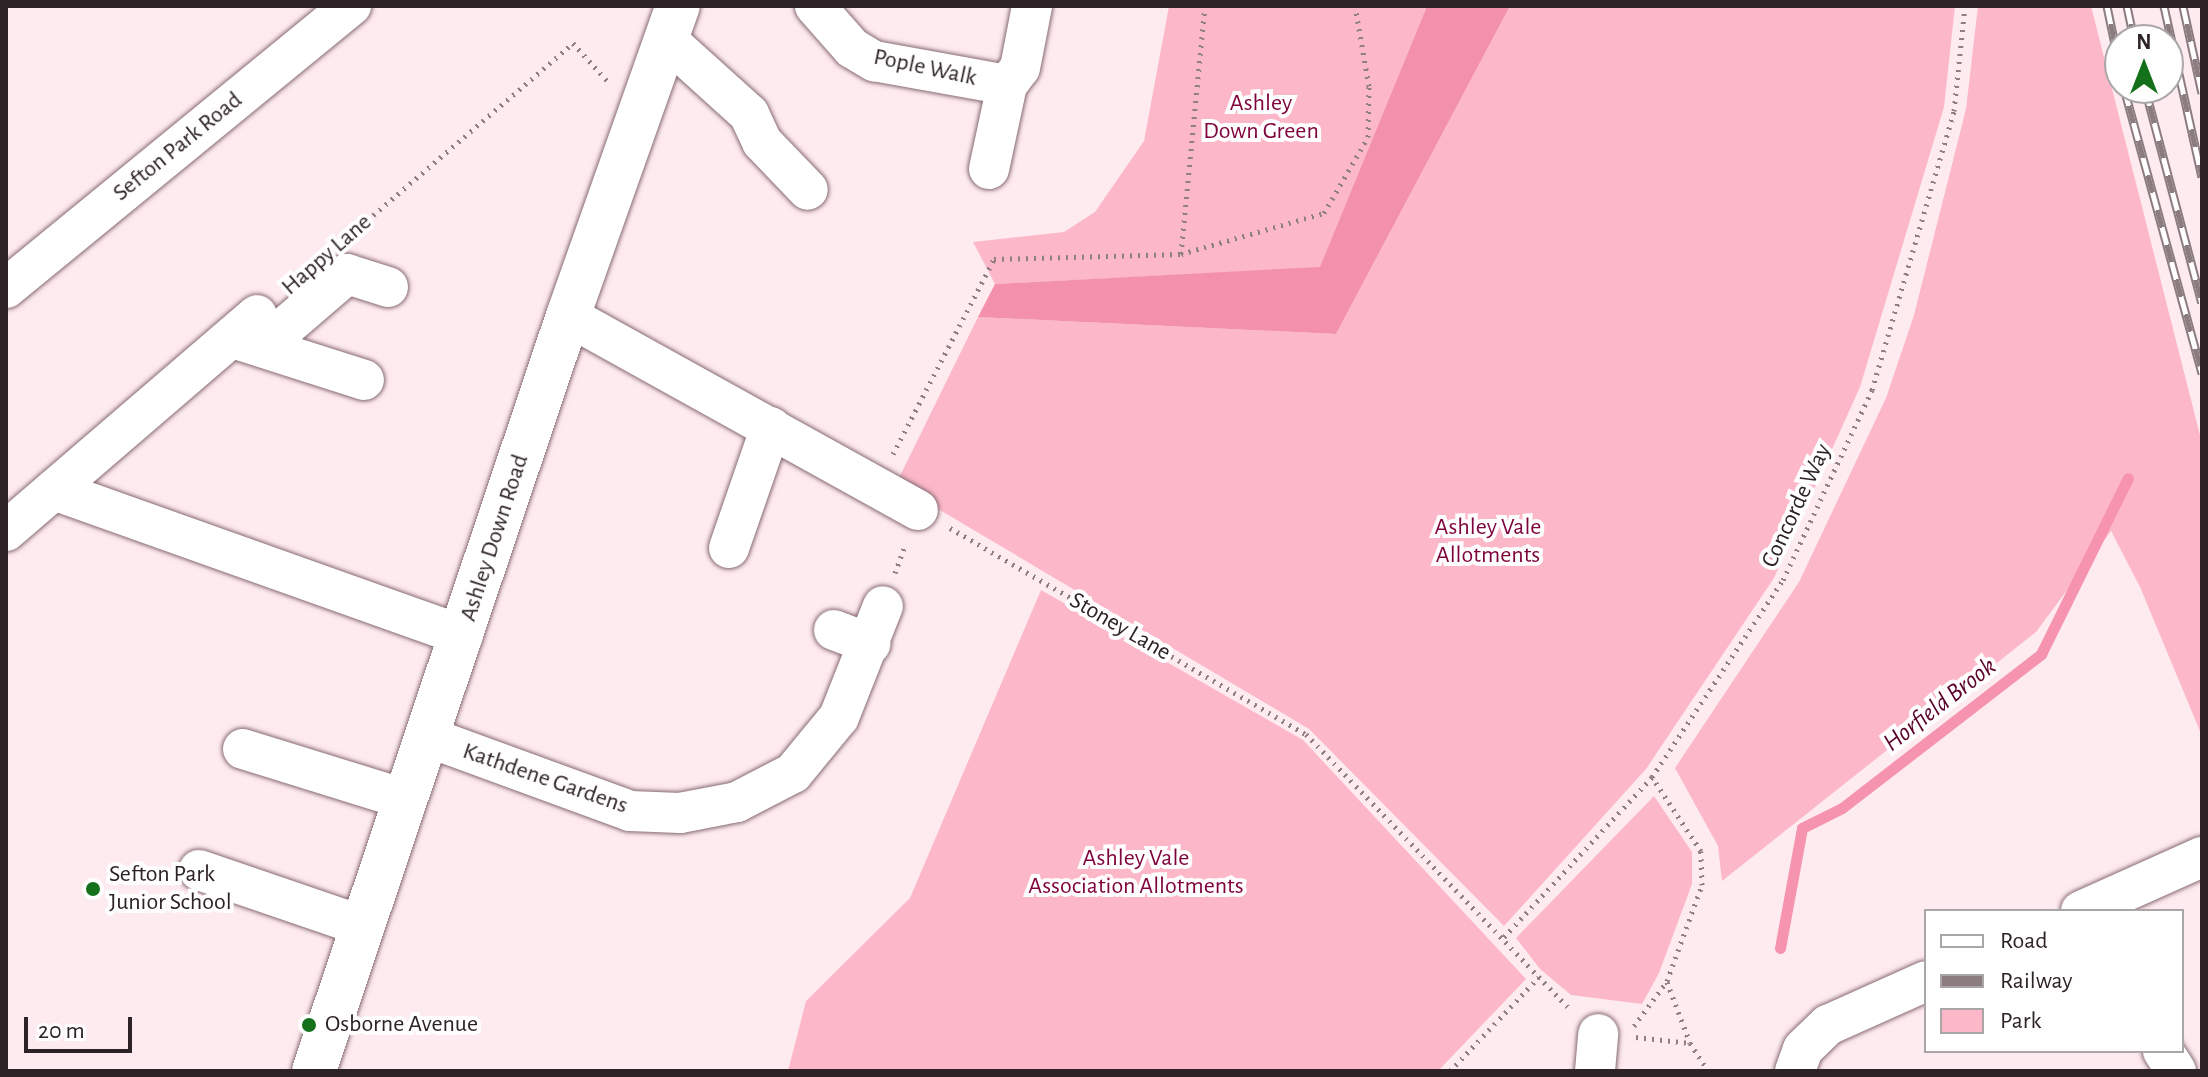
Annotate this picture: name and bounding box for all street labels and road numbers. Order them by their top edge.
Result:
street label: Pople Walk [871,43,979,93]
street label: Sefton Park Road [108,86,248,208]
street label: Happy Lane [276,208,378,302]
street label: Concorde Way [1756,440,1838,572]
street label: Ashley Down Road [454,451,536,625]
street label: Stoney Lane [1064,586,1176,668]
street label: Kathdene Gardens [459,737,631,821]

